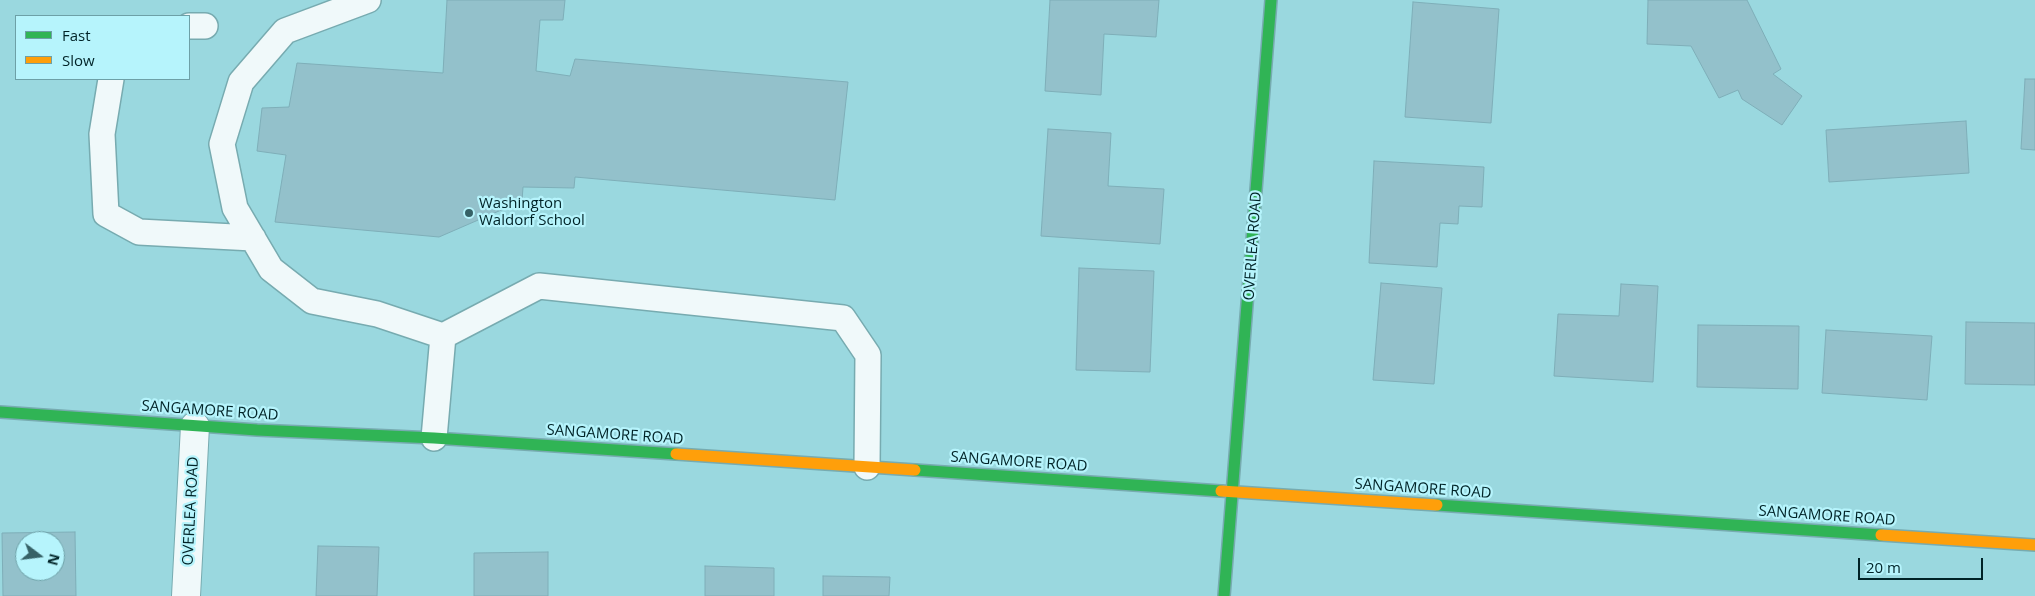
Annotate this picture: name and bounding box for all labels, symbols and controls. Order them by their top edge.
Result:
legend [15,15,190,80]
text: Fast [62,25,91,45]
text: Slow [62,50,95,70]
street label: OVERLEA ROAD [1240,191,1266,301]
place label: Washington Waldorf School [479,195,585,230]
marker: Washington Waldorf School [463,207,475,219]
street label: SANGAMORE ROAD [141,397,279,425]
street label: SANGAMORE ROAD [546,421,684,449]
street label: SANGAMORE ROAD [950,448,1088,476]
street label: OVERLEA ROAD [179,456,203,566]
street label: SANGAMORE ROAD [1354,475,1492,503]
street label: SANGAMORE ROAD [1758,502,1896,530]
north arrow [15,531,65,581]
scale bar [1860,548,1985,580]
text: N [43,552,65,568]
text: 20 m [1866,557,1901,577]

